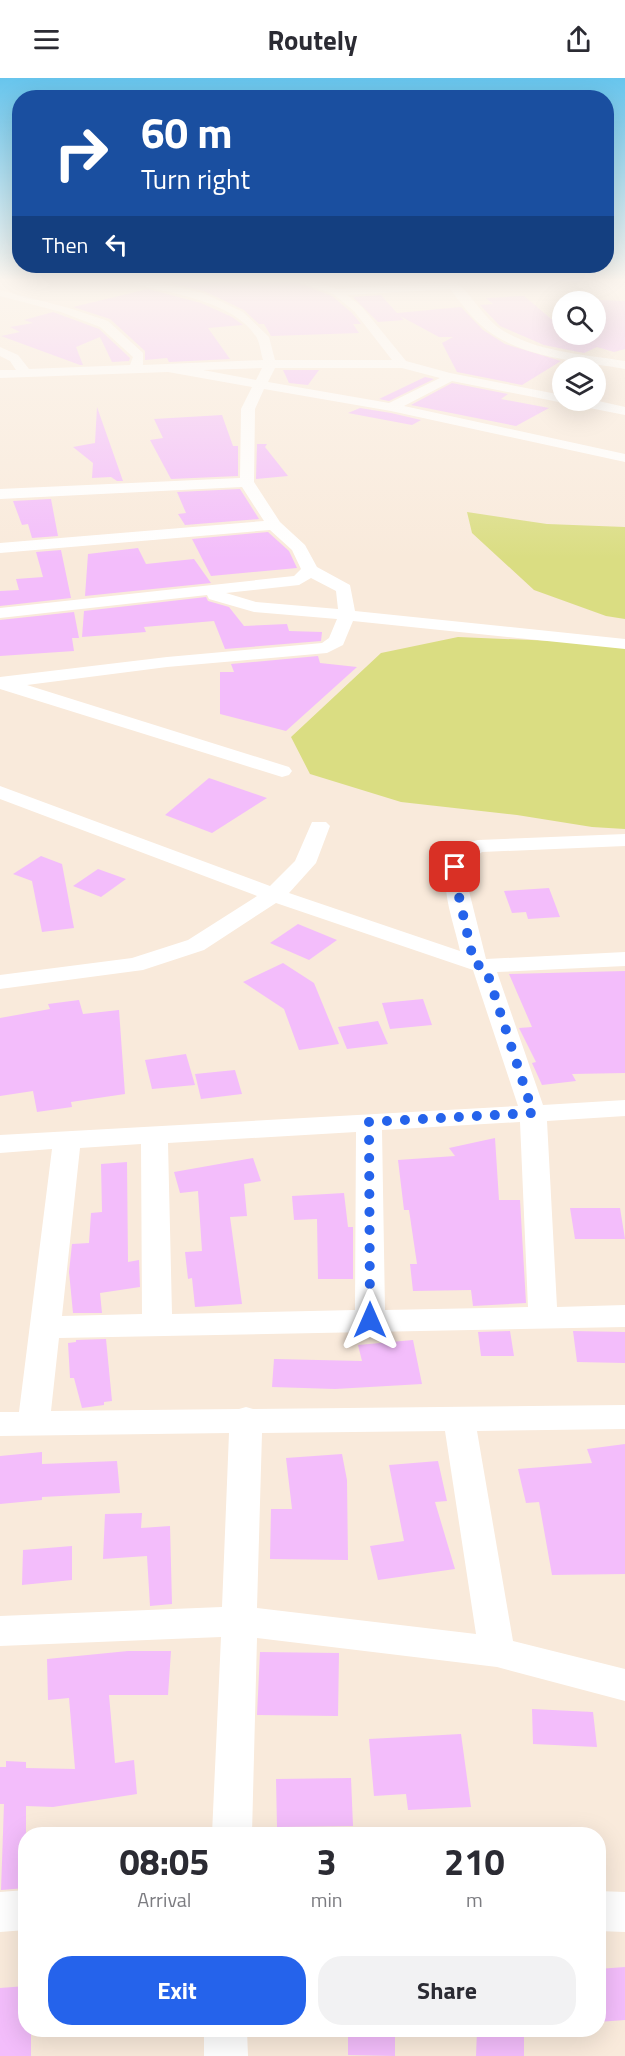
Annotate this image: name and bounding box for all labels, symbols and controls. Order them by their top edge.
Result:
text: Routely [267,19,358,60]
icon: menu [30,23,63,56]
icon: share [562,23,595,56]
text: 60 m [141,100,233,164]
icon: right [42,114,120,192]
text: Turn right [141,158,250,199]
text: Then [42,228,88,262]
icon: left [100,228,133,261]
map controls [552,291,606,411]
button: search [552,291,606,345]
button: layers [552,357,606,411]
pin [429,841,480,892]
icon: arrive [438,850,471,883]
position arrow [338,1288,402,1352]
text: 08:05 [119,1834,209,1889]
text: 3 [317,1834,337,1889]
text: 210 [444,1834,505,1889]
text: Arrival [137,1884,192,1915]
text: min [311,1884,343,1915]
text: m [466,1884,483,1915]
button: Exit [48,1956,306,2025]
button: Share [318,1956,576,2025]

